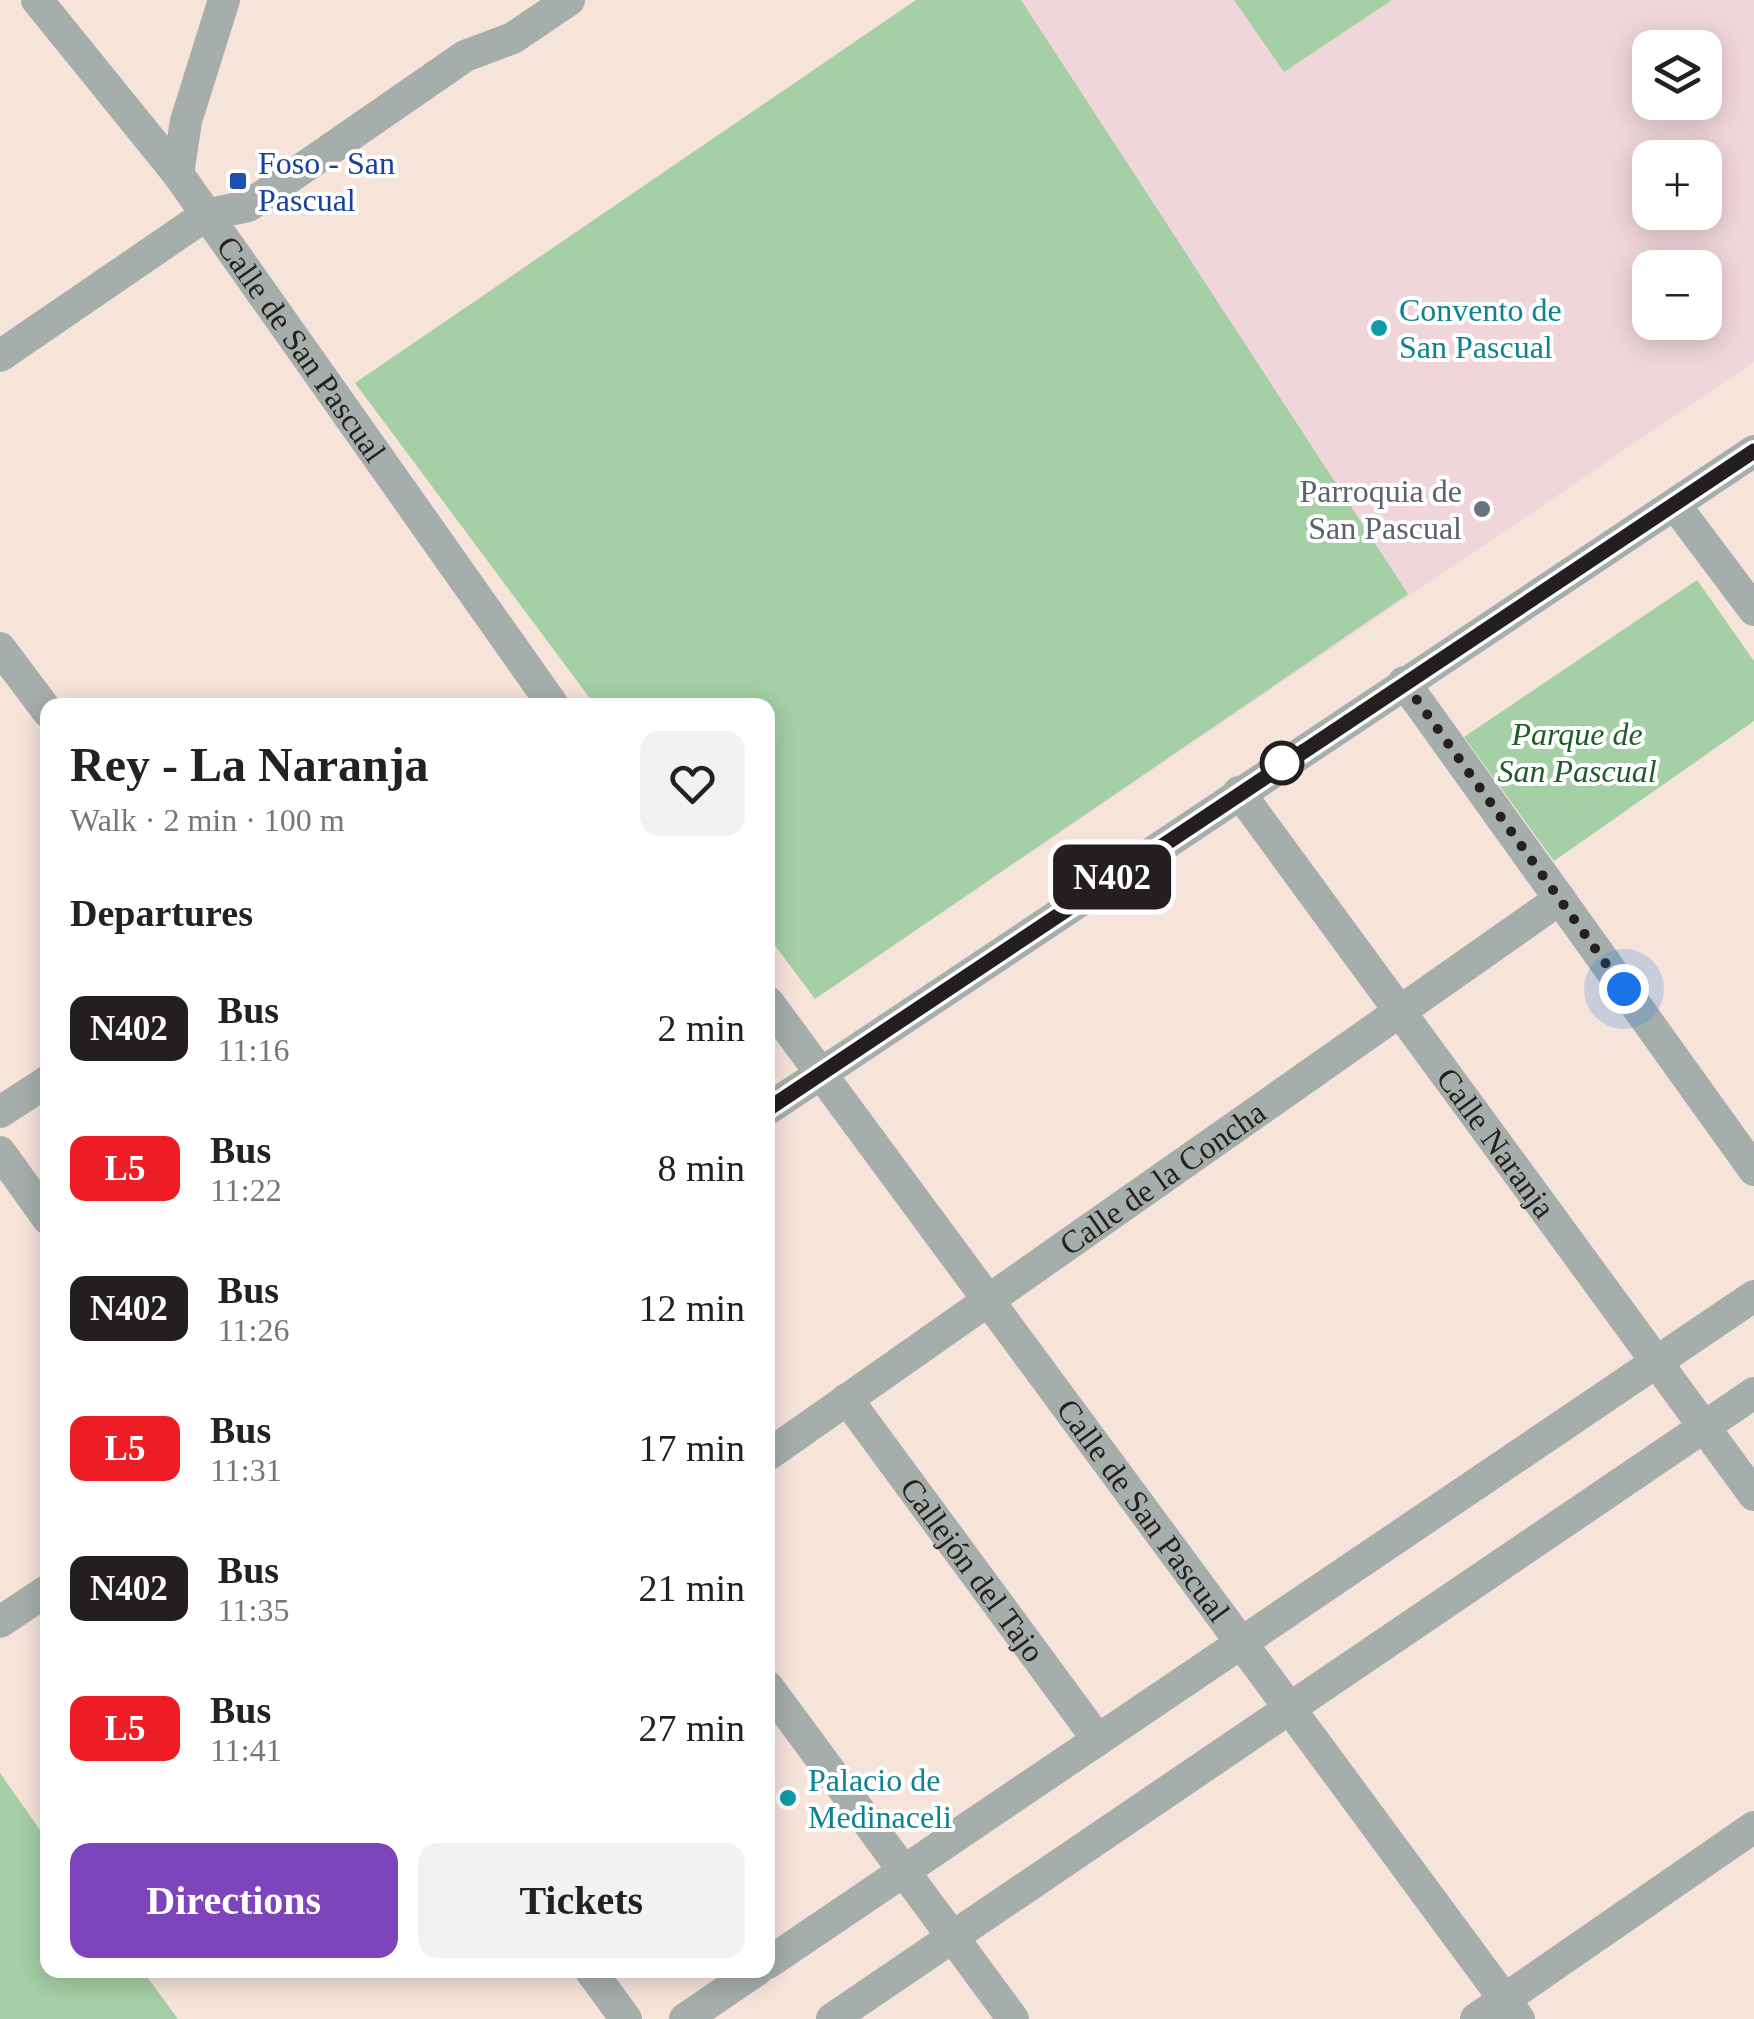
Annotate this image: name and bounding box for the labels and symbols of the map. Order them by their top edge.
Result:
place label: Foso - San Pascual [258,145,395,218]
marker: Foso - San Pascual [227,170,249,192]
street label: Calle de San Pascual [210,229,393,469]
place label: Convento de San Pascual [1399,292,1562,365]
marker: Convento de San Pascual [1368,317,1390,339]
place label: Parroquia de San Pascual [1299,473,1462,546]
marker: Parroquia de San Pascual [1471,498,1493,520]
park label: Parque de San Pascual [1497,716,1657,789]
unlabelled marker [1261,742,1303,784]
line badge: N402 [1042,844,1182,910]
your location [1599,964,1649,1014]
street label: Calle Naranja [1429,1061,1563,1225]
street label: Calle de la Concha [1053,1094,1272,1262]
street label: Calle de San Pascual [1050,1392,1237,1629]
street label: Callejón del Tajo [893,1471,1052,1669]
place label: Palacio de Medinaceli [808,1762,952,1835]
marker: Palacio de Medinaceli [777,1787,799,1809]

